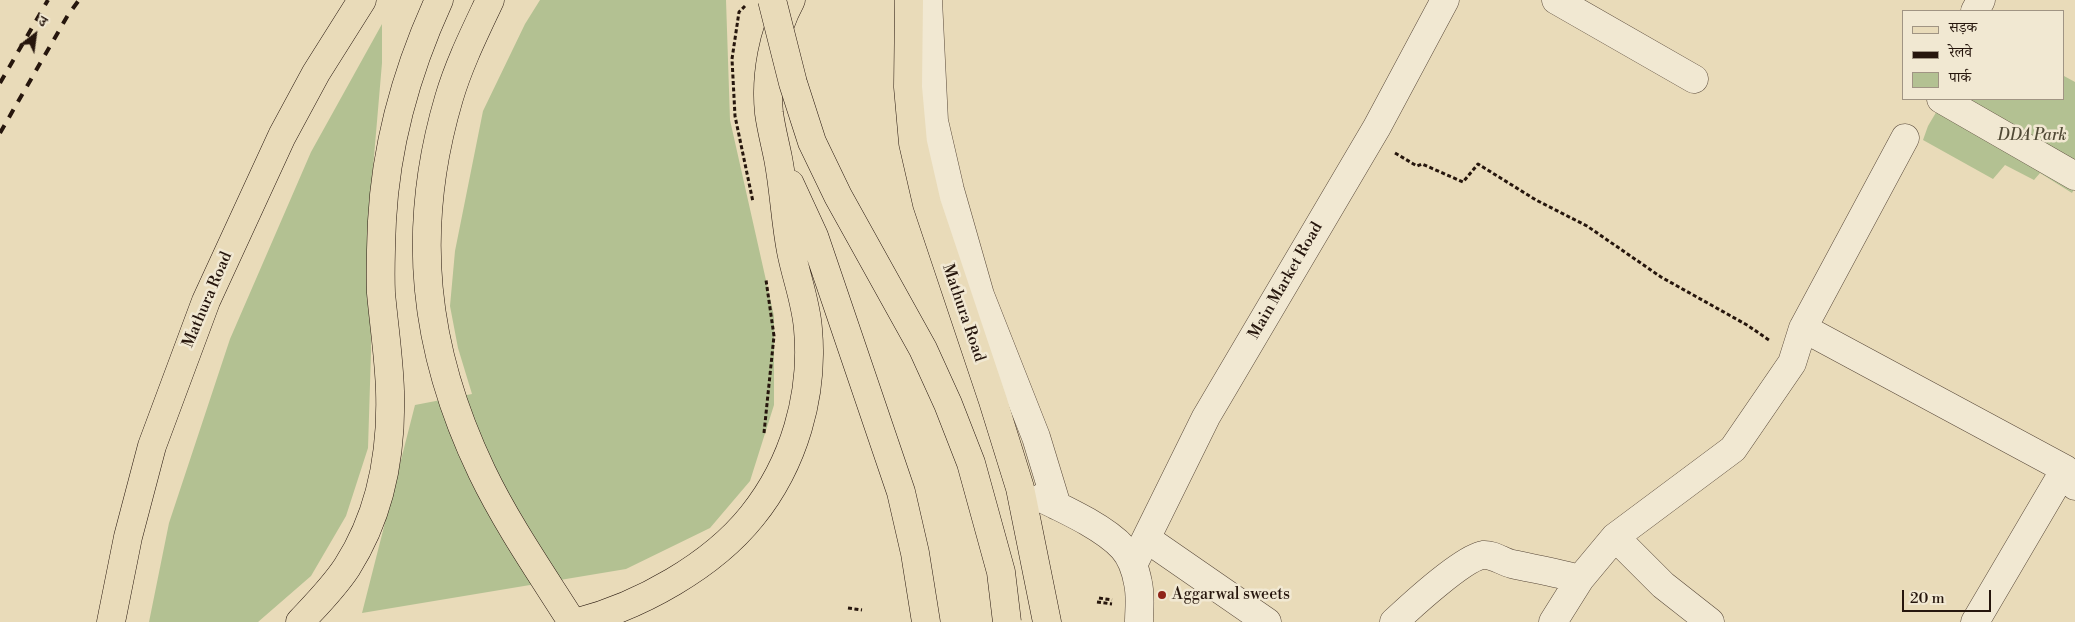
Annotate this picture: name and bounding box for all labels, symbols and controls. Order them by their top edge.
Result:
north arrow [10,10,60,60]
legend [1902,10,2065,100]
text: उ [35,12,50,32]
text: सड़क [1949,18,1977,37]
text: रेलवे [1949,43,1972,62]
text: पार्क [1949,68,1971,87]
park label: DDA Park [1997,126,2067,146]
street label: Main Market Road [1245,219,1327,343]
street label: Mathura Road [179,249,237,351]
street label: Mathura Road [937,262,989,364]
scale bar [1905,580,1994,612]
place label: Aggarwal sweets [1172,585,1290,605]
marker: Aggarwal sweets [1156,589,1168,601]
text: 20 m [1910,589,1945,608]

